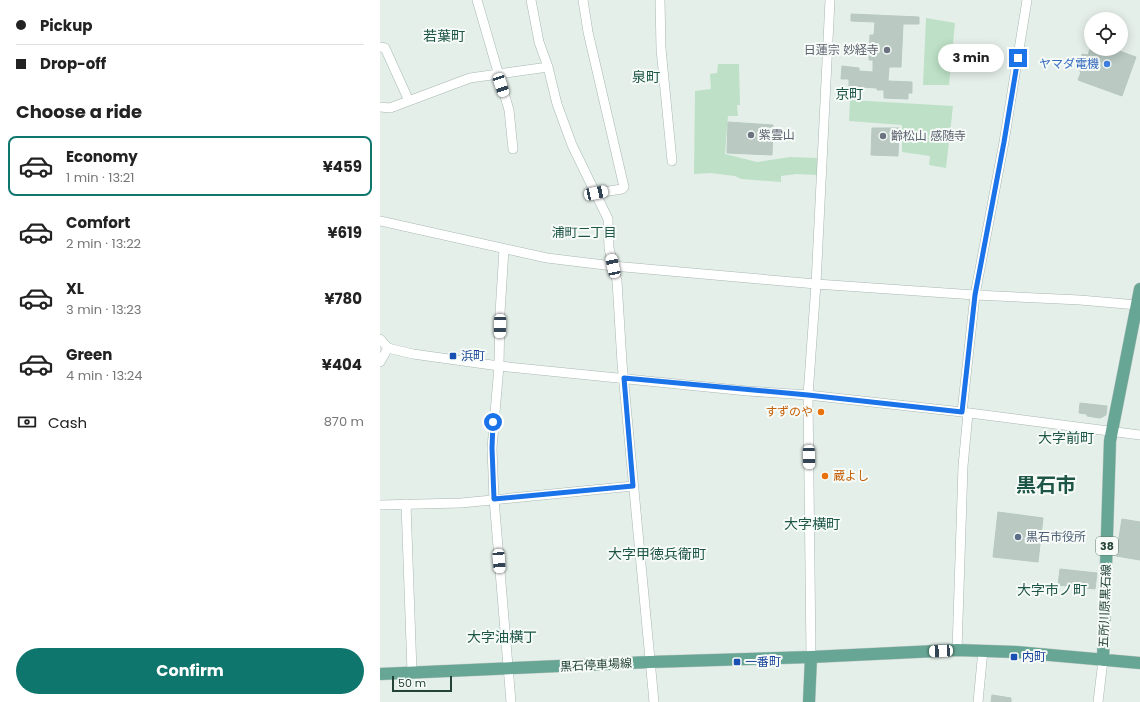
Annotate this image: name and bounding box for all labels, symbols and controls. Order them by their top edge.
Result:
map controls [1084,12,1128,56]
button: locate [1084,12,1128,56]
text: Pickup [40,15,92,36]
district label: 若葉町 [423,26,465,46]
place label: 日蓮宗 妙経寺 [804,41,879,58]
callout: 3 min [938,44,1004,72]
marker: 日蓮宗 妙経寺 [882,45,892,55]
text: 3 min [953,48,990,67]
route end [1009,49,1027,67]
text: Drop-off [40,53,106,74]
place label: ヤマダ電機 [1039,55,1099,72]
marker: ヤマダ電機 [1102,59,1112,69]
district label: 泉町 [632,67,660,87]
car [492,72,510,98]
district label: 京町 [835,84,863,104]
text: Choose a ride [16,99,142,124]
place label: 紫雲山 [759,126,795,143]
place label: 齢松山 感随寺 [891,127,966,144]
marker: 紫雲山 [746,130,756,140]
marker: 齢松山 感随寺 [878,131,888,141]
text: Economy [66,146,138,167]
icon: car [18,148,54,184]
text: ¥459 [323,156,362,177]
text: 1 min · 13:21 [66,168,134,187]
car [583,185,609,201]
text: Comfort [66,212,130,233]
icon: car [18,214,54,250]
text: ¥619 [328,222,362,243]
district label: 浦町二丁目 [551,223,617,242]
text: 2 min · 13:22 [66,234,141,253]
car [605,253,621,279]
text: XL [66,278,84,299]
icon: car [18,280,54,316]
text: ¥780 [324,288,362,309]
text: 3 min · 13:23 [66,300,141,319]
car [494,314,506,338]
text: Green [66,344,112,365]
icon: car [18,346,54,382]
place label: 浜町 [461,347,485,364]
marker: 浜町 [448,351,458,361]
text: ¥404 [322,354,362,375]
text: 4 min · 13:24 [66,366,143,385]
place label: すずのや [765,403,813,420]
marker: すずのや [816,407,826,417]
icon: cash [16,411,38,433]
text: Cash [48,412,87,433]
text: 870 m [324,412,364,431]
route start [484,413,502,431]
district label: 大字前町 [1038,428,1094,448]
car [803,445,815,469]
place label: 蔵よし [833,467,869,484]
marker: 蔵よし [820,471,830,481]
district label: 黒石市 [1016,471,1076,499]
district label: 大字横町 [784,514,840,534]
place label: 黒石市役所 [1026,528,1086,545]
marker: 黒石市役所 [1013,532,1023,542]
road number: 38 [1096,537,1118,555]
district label: 大字甲徳兵衛町 [608,544,706,564]
car [492,549,506,573]
street label: 五所川原黒石線 [1095,564,1114,648]
district label: 大字市ノ町 [1017,580,1087,600]
district label: 大字油横丁 [467,627,537,647]
car [929,644,953,658]
button: Confirm [16,648,364,694]
place label: 内町 [1022,648,1046,665]
marker: 内町 [1009,652,1019,662]
place label: 一番町 [745,653,781,670]
street label: 黒石停車場線 [560,654,632,675]
marker: 一番町 [732,657,742,667]
scale bar [392,674,452,693]
text: 50 m [398,675,426,691]

